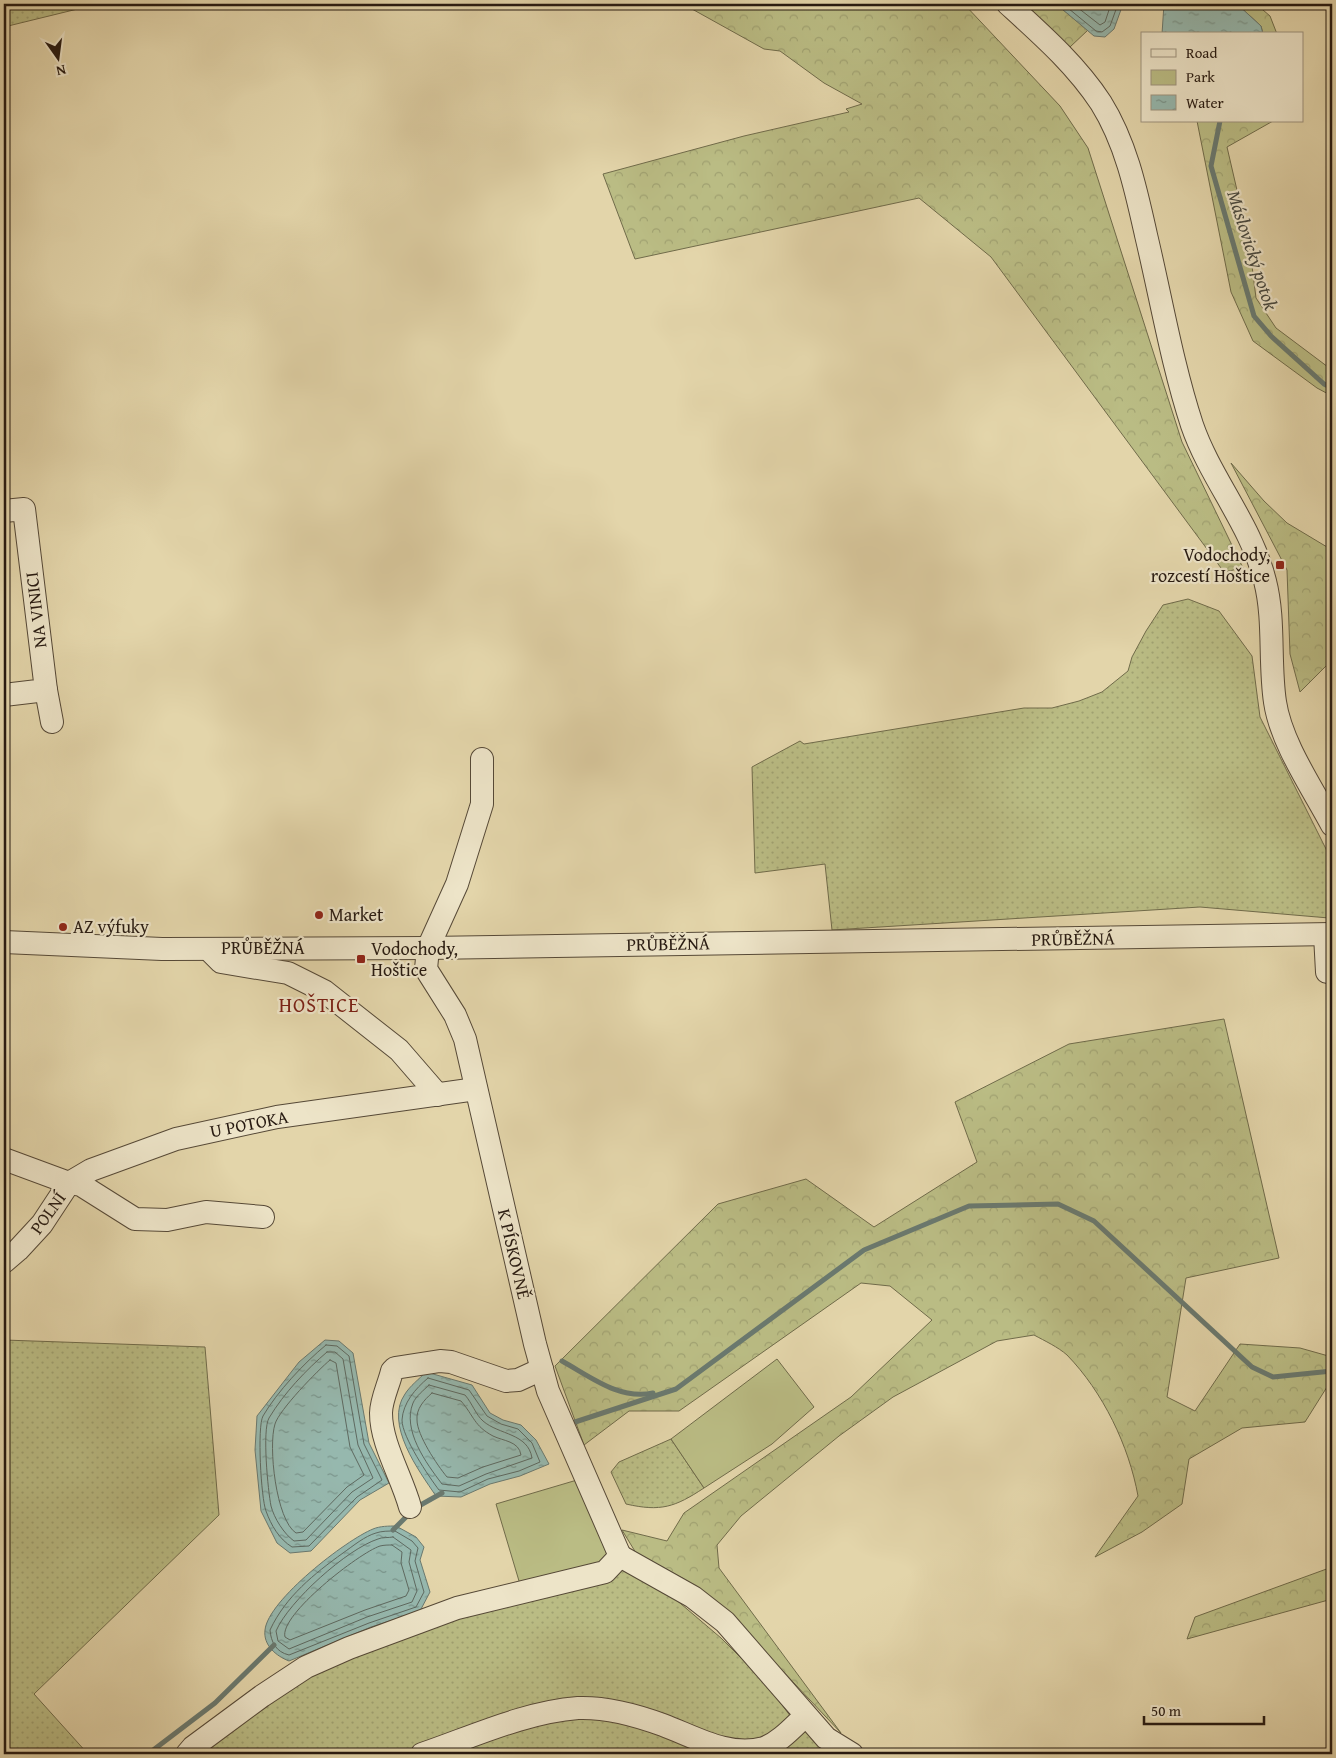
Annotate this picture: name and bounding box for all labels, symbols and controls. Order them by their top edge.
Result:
north arrow [32,32,82,82]
legend [1141,32,1304,122]
text: Road [1186,42,1217,63]
text: N [54,60,68,82]
text: Park [1186,66,1215,87]
text: Water [1186,92,1224,113]
water label: Máslovický potok [1220,186,1286,314]
place label: Vodochody, rozcestí Hoštice [1151,541,1270,589]
marker: Vodochody, rozcestí Hoštice [1274,559,1286,571]
street label: NA VINICI [17,570,54,650]
place label: Market [329,901,384,928]
marker: Market [313,909,325,921]
place label: AZ výfuky [73,913,149,940]
marker: AZ výfuky [57,921,69,933]
street label: PRŮBĚŽNÁ [1031,924,1115,953]
street label: PRŮBĚŽNÁ [626,929,710,958]
street label: PRŮBĚŽNÁ [221,934,305,961]
place label: Vodochody, Hoštice [371,935,458,983]
marker: Vodochody, Hoštice [355,953,367,965]
district label: HOŠTICE [279,990,359,1019]
street label: U POTOKA [208,1103,290,1144]
street label: POLNÍ [23,1186,73,1240]
street label: K PÍSKOVNĚ [491,1206,538,1302]
scale bar [1144,1693,1264,1725]
text: 50 m [1151,1700,1182,1721]

